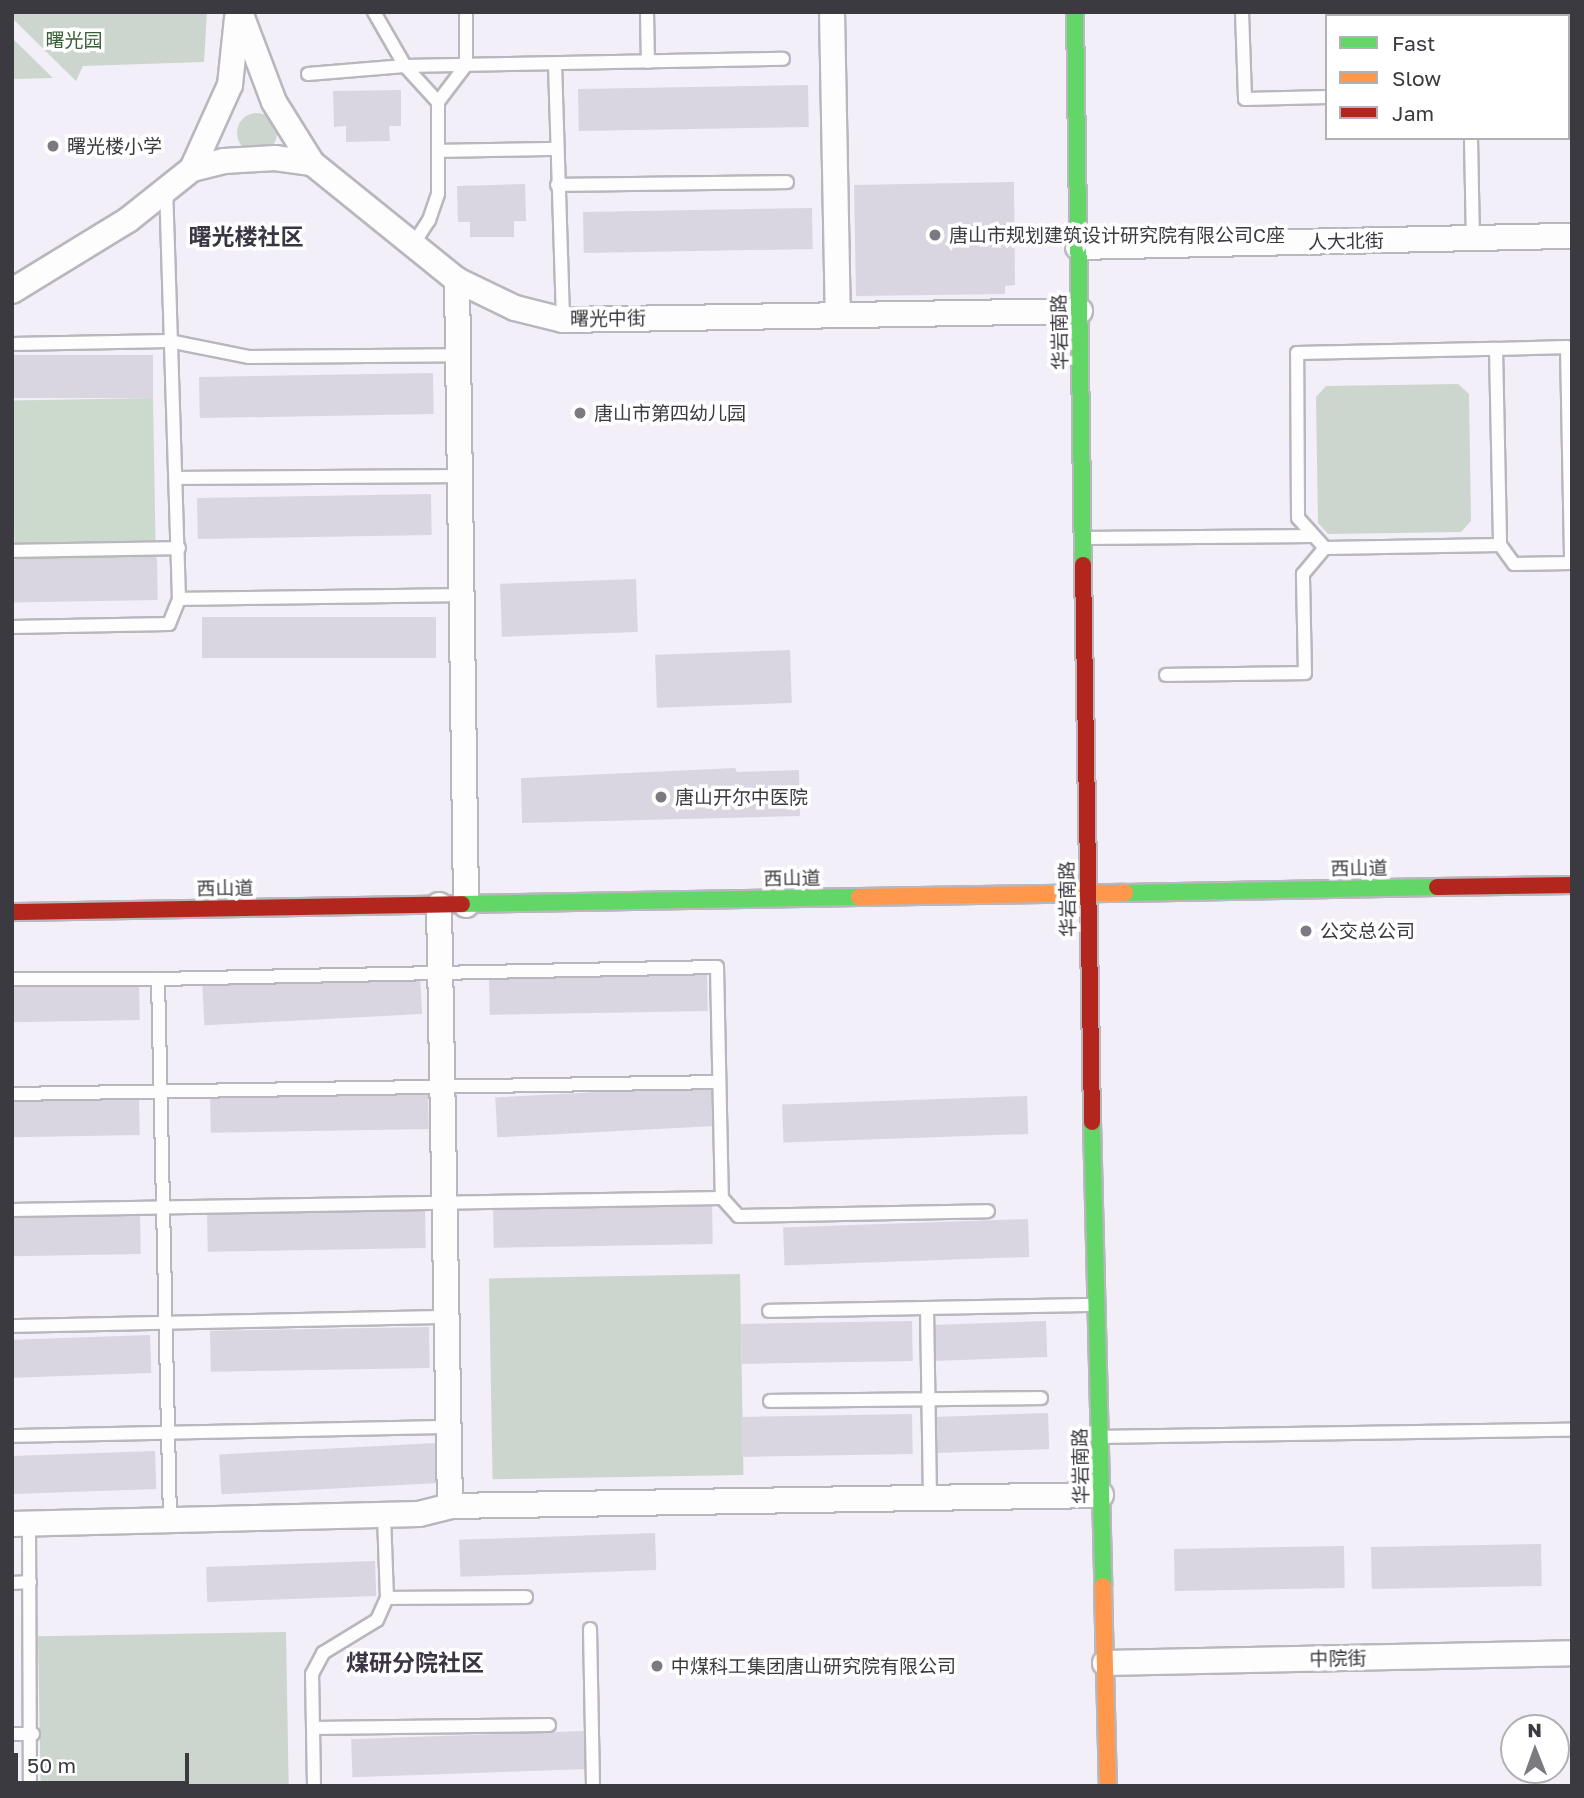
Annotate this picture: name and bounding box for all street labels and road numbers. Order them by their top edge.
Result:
street label: 人大北街 [1308,229,1384,253]
street label: 华岩南路 [1047,294,1071,370]
street label: 曙光中街 [570,306,646,330]
street label: 西山道 [1330,856,1388,880]
street label: 华岩南路 [1055,861,1079,937]
street label: 西山道 [763,866,821,890]
street label: 西山道 [196,876,254,900]
street label: 华岩南路 [1068,1428,1092,1504]
street label: 中院街 [1309,1646,1367,1670]

